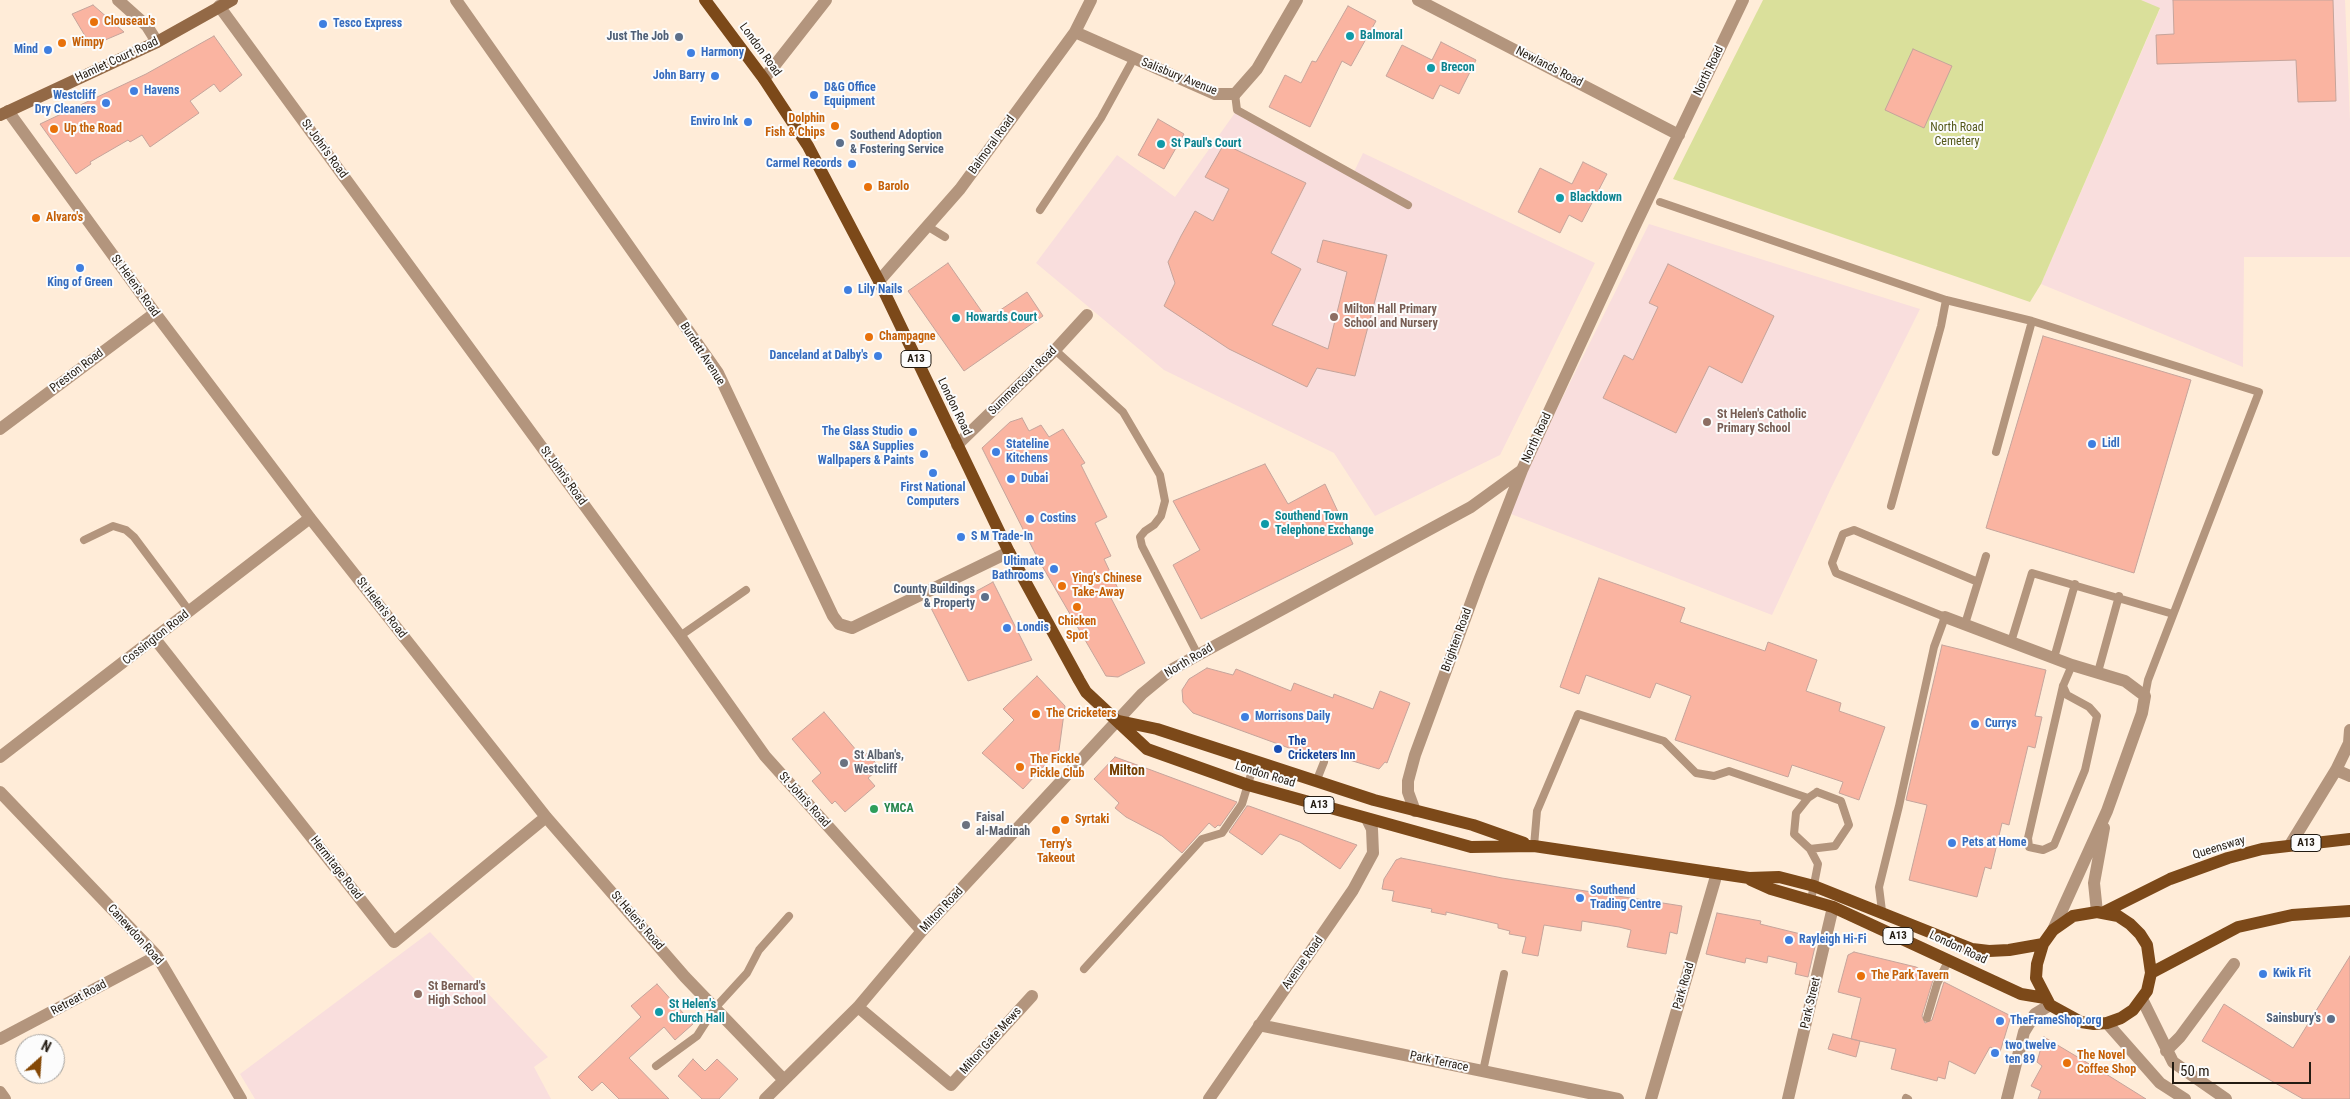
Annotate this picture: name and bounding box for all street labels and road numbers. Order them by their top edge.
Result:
street label: London Road [736,21,784,79]
street label: Hamlet Court Road [73,34,161,86]
street label: Newlands Road [1513,44,1585,90]
street label: North Road [1691,44,1727,98]
street label: Salisbury Avenue [1139,55,1219,99]
street label: Balmoral Road [966,113,1018,177]
street label: St John's Road [298,117,350,181]
street label: St Helen's Road [108,252,162,320]
street label: Burdett Avenue [676,320,728,388]
street label: Summercourt Road [986,344,1060,418]
street label: Preston Road [47,346,107,396]
road number: A13 [901,350,931,368]
street label: London Road [934,376,974,438]
street label: North Road [1519,411,1555,465]
street label: St John's Road [537,444,589,508]
street label: St Helen's Road [353,575,409,641]
street label: Brighten Road [1439,606,1475,674]
street label: Cossington Road [120,608,192,668]
street label: North Road [1162,641,1216,681]
street label: London Road [1233,759,1297,791]
street label: St John's Road [775,769,833,831]
road number: A13 [1304,796,1334,814]
street label: Queensway [2191,833,2247,863]
street label: Hermitage Road [307,834,365,902]
road number: A13 [2291,834,2321,851]
street label: Milton Road [917,884,967,936]
street label: St Helen's Road [608,889,666,953]
street label: Canewdon Road [104,902,166,968]
road number: A13 [1883,928,1913,944]
street label: London Road [1927,928,1989,968]
street label: Avenue Road [1279,934,1327,992]
street label: Park Road [1670,961,1698,1011]
street label: Park Street [1798,976,1824,1030]
street label: Retreat Road [49,977,109,1019]
street label: Milton Gate Mews [957,1004,1025,1078]
street label: Park Terrace [1408,1049,1470,1075]

